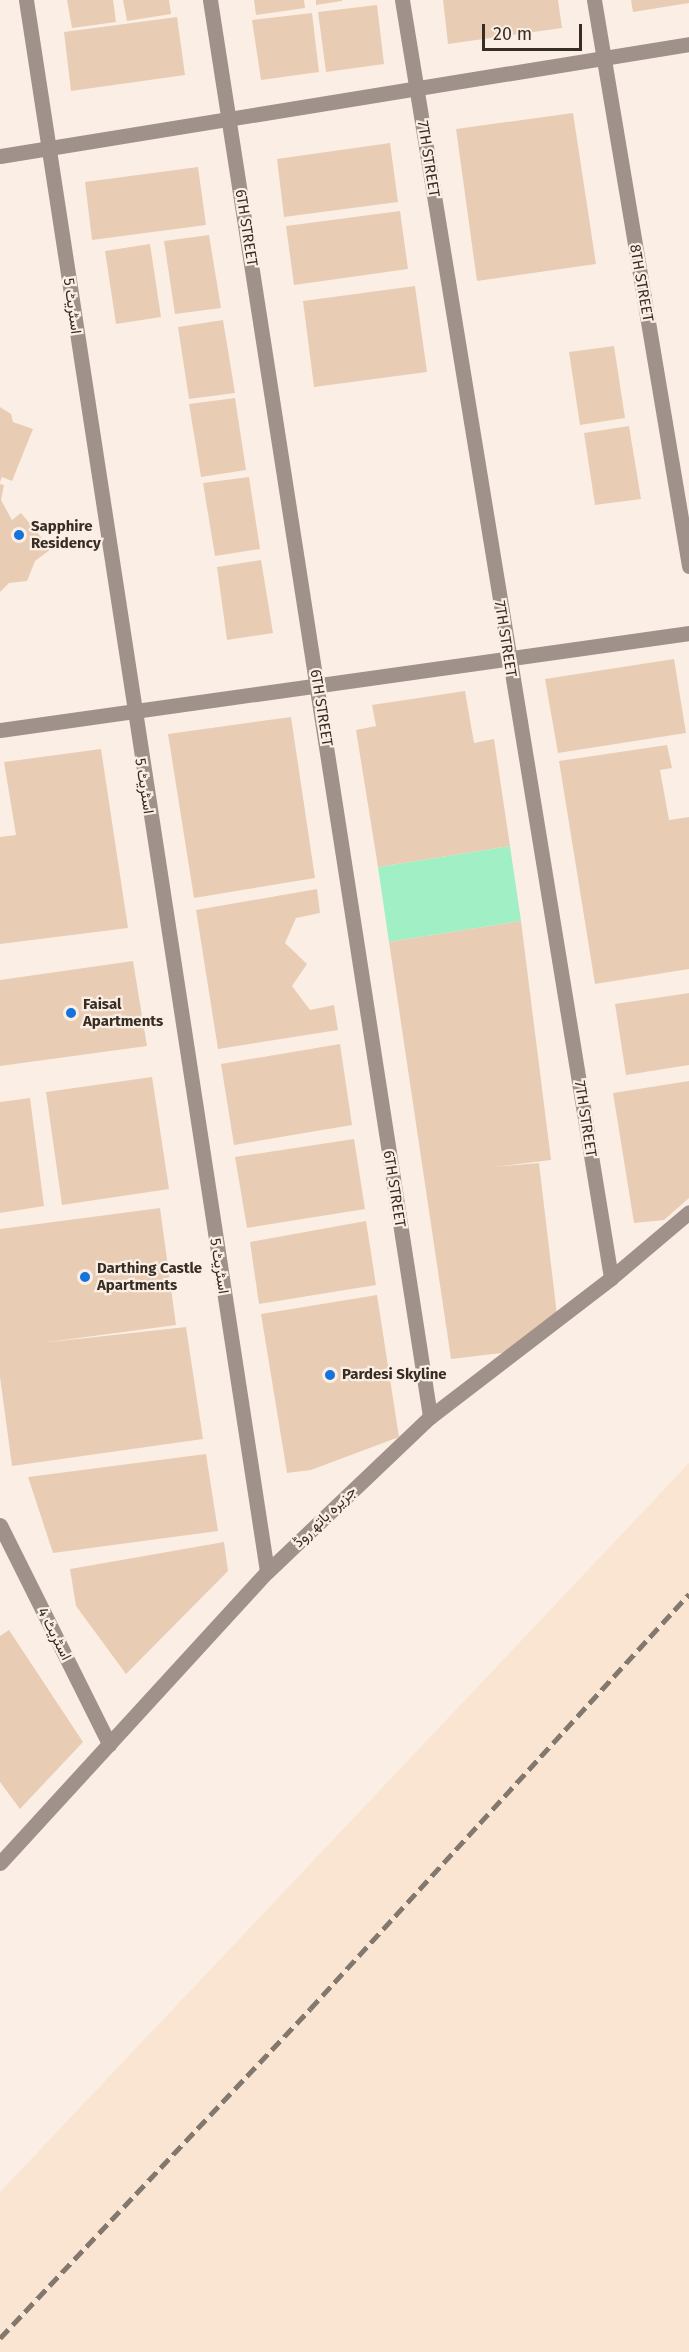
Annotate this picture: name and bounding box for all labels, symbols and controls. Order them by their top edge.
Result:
scale bar [485,12,586,50]
text: 20 m [493,23,532,45]
street label: 7TH STREET [413,120,443,198]
street label: 6TH STREET [231,188,261,268]
street label: 8TH STREET [625,243,657,323]
street label: اسٹریٹ 5 [59,277,85,335]
place label: Sapphire Residency [31,517,101,552]
marker: Sapphire Residency [12,528,26,542]
street label: 7TH STREET [490,600,520,678]
street label: 6TH STREET [306,668,336,748]
street label: اسٹریٹ 5 [131,757,157,815]
place label: Faisal Apartments [83,995,163,1030]
marker: Faisal Apartments [64,1006,78,1020]
street label: 7TH STREET [570,1080,600,1158]
street label: 6TH STREET [379,1149,409,1229]
street label: اسٹریٹ 5 [206,1237,232,1295]
place label: Darthing Castle Apartments [97,1259,202,1294]
marker: Darthing Castle Apartments [78,1270,92,1284]
place label: Pardesi Skyline [342,1366,447,1384]
marker: Pardesi Skyline [323,1368,337,1382]
street label: جزیرہ باتھ روڈ [290,1483,360,1551]
street label: اسٹریٹ 4 [33,1605,75,1663]

